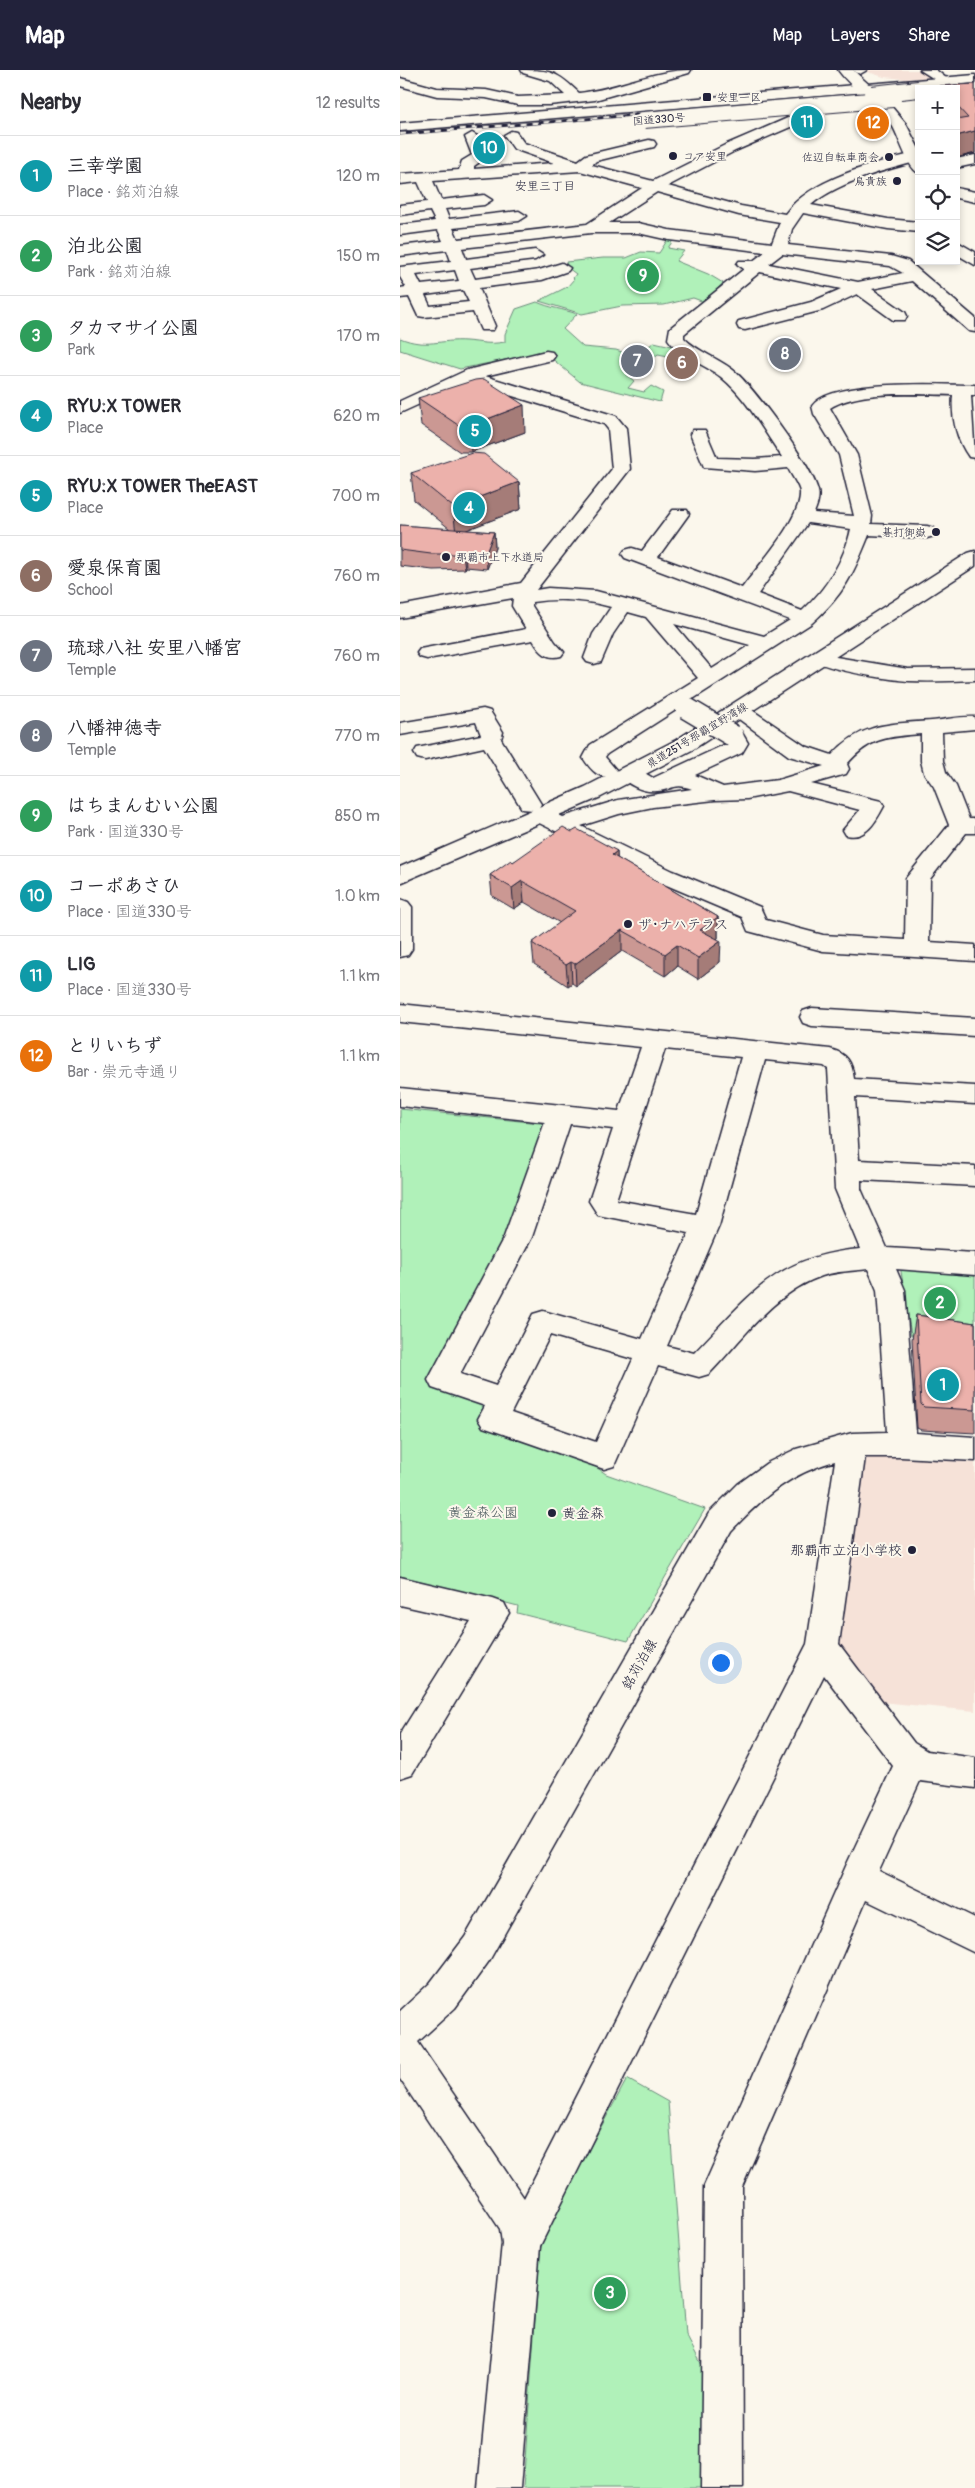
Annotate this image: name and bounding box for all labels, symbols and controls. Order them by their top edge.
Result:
text: Map [25,21,65,50]
text: Map [773,24,802,47]
text: Layers [830,24,880,47]
text: Share [908,24,950,47]
map controls [915,85,960,265]
button: + [915,85,960,130]
text: Nearby [20,89,81,116]
marker: 安里一区 [701,91,713,103]
place label: 安里一区 [717,91,761,104]
text: 12 results [316,93,380,113]
pin: 11 [791,103,823,141]
pin: 12 [857,104,889,142]
street label: 国道330号 [632,111,686,128]
pin: 10 [473,129,505,167]
button: − [915,130,960,175]
marker: コア安里 [667,150,679,162]
place label: コア安里 [683,150,727,163]
place label: 佐辺自転車商会 [802,151,879,164]
marker: 佐辺自転車商会 [883,151,895,163]
text: 三幸学園 [67,154,143,178]
text: 1 [33,166,39,186]
text: 120 m [336,166,380,186]
place label: 鳥貴族 [854,175,887,188]
marker: 鳥貴族 [891,175,903,187]
button: locate [915,175,960,220]
district label: 安里三丁目 [515,179,575,194]
text: Place · 銘苅泊線 [67,182,179,202]
button: layers [915,220,960,265]
text: 泊北公園 [67,234,143,258]
text: 2 [32,246,40,266]
text: 150 m [336,246,380,266]
pin: 9 [627,257,659,295]
text: Park · 銘苅泊線 [67,262,171,282]
text: タカマサイ公園 [67,316,199,340]
text: 3 [32,326,40,346]
text: 170 m [337,326,380,346]
pin: 8 [769,335,801,373]
text: Park [67,340,95,360]
pin: 7 [621,342,653,380]
pin: 6 [666,344,698,382]
text: RYU:X TOWER [67,394,181,418]
text: 4 [31,406,41,426]
text: 620 m [333,406,380,426]
pin: 5 [459,412,491,450]
text: Place [67,418,103,438]
text: RYU:X TOWER TheEAST [67,474,258,498]
text: 5 [32,486,40,506]
text: 700 m [332,486,380,506]
pin: 4 [453,489,485,527]
text: Place [67,498,103,518]
place label: 碁打御嶽 [882,526,926,539]
marker: 碁打御嶽 [930,526,942,538]
marker: 那覇市上下水道局 [440,551,452,563]
place label: 那覇市上下水道局 [456,551,544,564]
text: 愛泉保育園 [67,556,162,580]
text: 6 [31,566,41,586]
text: 760 m [334,566,380,586]
text: School [67,580,113,600]
text: 琉球八社 安里八幡宮 [67,636,242,660]
text: 7 [32,646,40,666]
text: 760 m [334,646,380,666]
text: Temple [67,660,116,680]
street label: 県道251号那覇宜野湾線 [644,700,750,771]
text: 八幡神徳寺 [67,716,162,740]
text: 8 [32,726,40,746]
text: 770 m [334,726,380,746]
text: Temple [67,740,116,760]
text: はちまんむい公園 [67,794,219,818]
text: 9 [32,806,40,826]
text: 850 m [335,806,380,826]
text: Park · 国道330号 [67,822,184,842]
text: コーポあさひ [67,874,180,898]
text: 10 [27,886,45,906]
text: 1.0 km [335,886,380,906]
text: Place · 国道330号 [67,902,192,922]
place label: ザ･ナハテラス [638,916,728,933]
marker: ザ･ナハテラス [622,918,634,930]
text: LIG [67,952,96,976]
text: 11 [30,966,42,986]
text: 1.1 km [340,966,380,986]
text: Place · 国道330号 [67,980,192,1000]
text: とりいちず [67,1034,162,1058]
text: 12 [28,1046,44,1066]
text: 1.1 km [340,1046,380,1066]
text: Bar · 崇元寺通り [67,1062,181,1082]
pin: 2 [924,1284,956,1322]
pin: 1 [927,1366,959,1404]
park label: 黄金森公園 [448,1504,518,1521]
place label: 黄金森 [562,1505,604,1522]
marker: 黄金森 [546,1507,558,1519]
place label: 那覇市立泊小学校 [790,1542,902,1559]
marker: 那覇市立泊小学校 [906,1544,918,1556]
street label: 銘苅泊線 [618,1636,661,1693]
your location [708,1650,734,1676]
pin: 3 [594,2274,626,2312]

